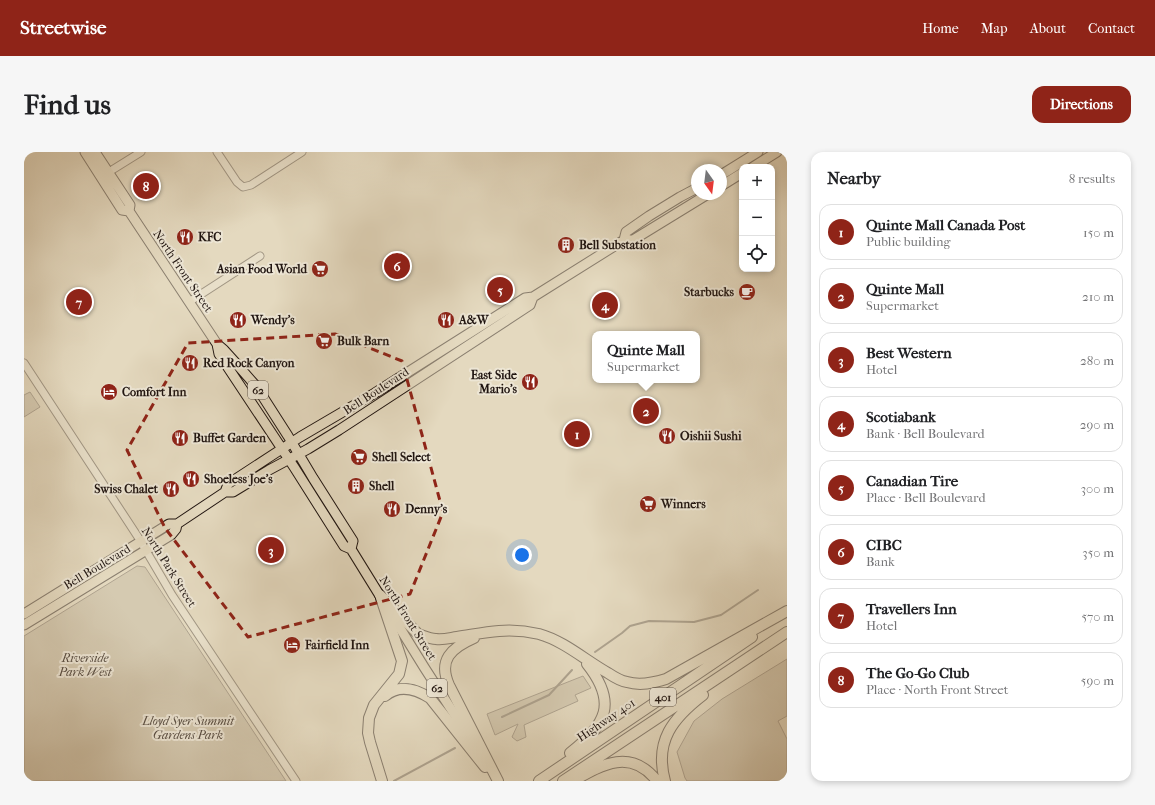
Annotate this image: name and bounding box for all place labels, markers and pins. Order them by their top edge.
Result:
pin: 8 [133,171,159,201]
restaurant icon: KFC [175,227,195,247]
place label: KFC [198,230,221,244]
building icon: Bell Substation [556,235,576,255]
place label: Bell Substation [579,238,657,252]
pin: 6 [384,251,410,281]
supermarket icon: Asian Food World [310,259,330,279]
place label: Asian Food World [216,262,307,276]
pin: 5 [487,275,513,305]
cafe icon: Starbucks [737,282,757,302]
place label: Starbucks [684,285,735,299]
pin: 7 [66,287,92,317]
pin: 4 [592,290,618,320]
restaurant icon: Wendy's [228,310,248,330]
restaurant icon: A&W [436,310,456,330]
place label: Wendy's [250,313,295,328]
place label: A&W [458,313,490,327]
supermarket icon: Bulk Barn [314,331,334,351]
place label: Bulk Barn [337,334,390,348]
restaurant icon: Red Rock Canyon [180,353,200,373]
place label: Red Rock Canyon [203,356,296,371]
place label: East Side Mario's [471,368,518,396]
restaurant icon: East Side Mario's [520,372,540,392]
hotel icon: Comfort Inn [99,382,119,402]
place label: Comfort Inn [122,385,188,399]
pin: 2 [633,396,659,426]
pin: 1 [564,419,590,449]
restaurant icon: Oishii Sushi [657,426,677,446]
restaurant icon: Buffet Garden [170,428,190,448]
place label: Oishii Sushi [680,429,742,443]
place label: Buffet Garden [193,431,267,445]
supermarket icon: Shell Select [349,447,369,467]
place label: Shell Select [372,450,432,464]
restaurant icon: Shoeless Joe's [181,469,201,489]
place label: Shoeless Joe's [204,472,273,487]
building icon: Shell [346,476,366,496]
restaurant icon: Swiss Chalet [161,479,181,499]
place label: Shell [369,479,395,493]
place label: Swiss Chalet [94,482,159,496]
supermarket icon: Winners [638,494,658,514]
place label: Winners [660,497,706,511]
restaurant icon: Denny's [382,499,402,519]
place label: Denny's [405,502,448,517]
pin: 3 [258,535,284,565]
hotel icon: Fairfield Inn [282,635,302,655]
place label: Fairfield Inn [304,638,370,652]

